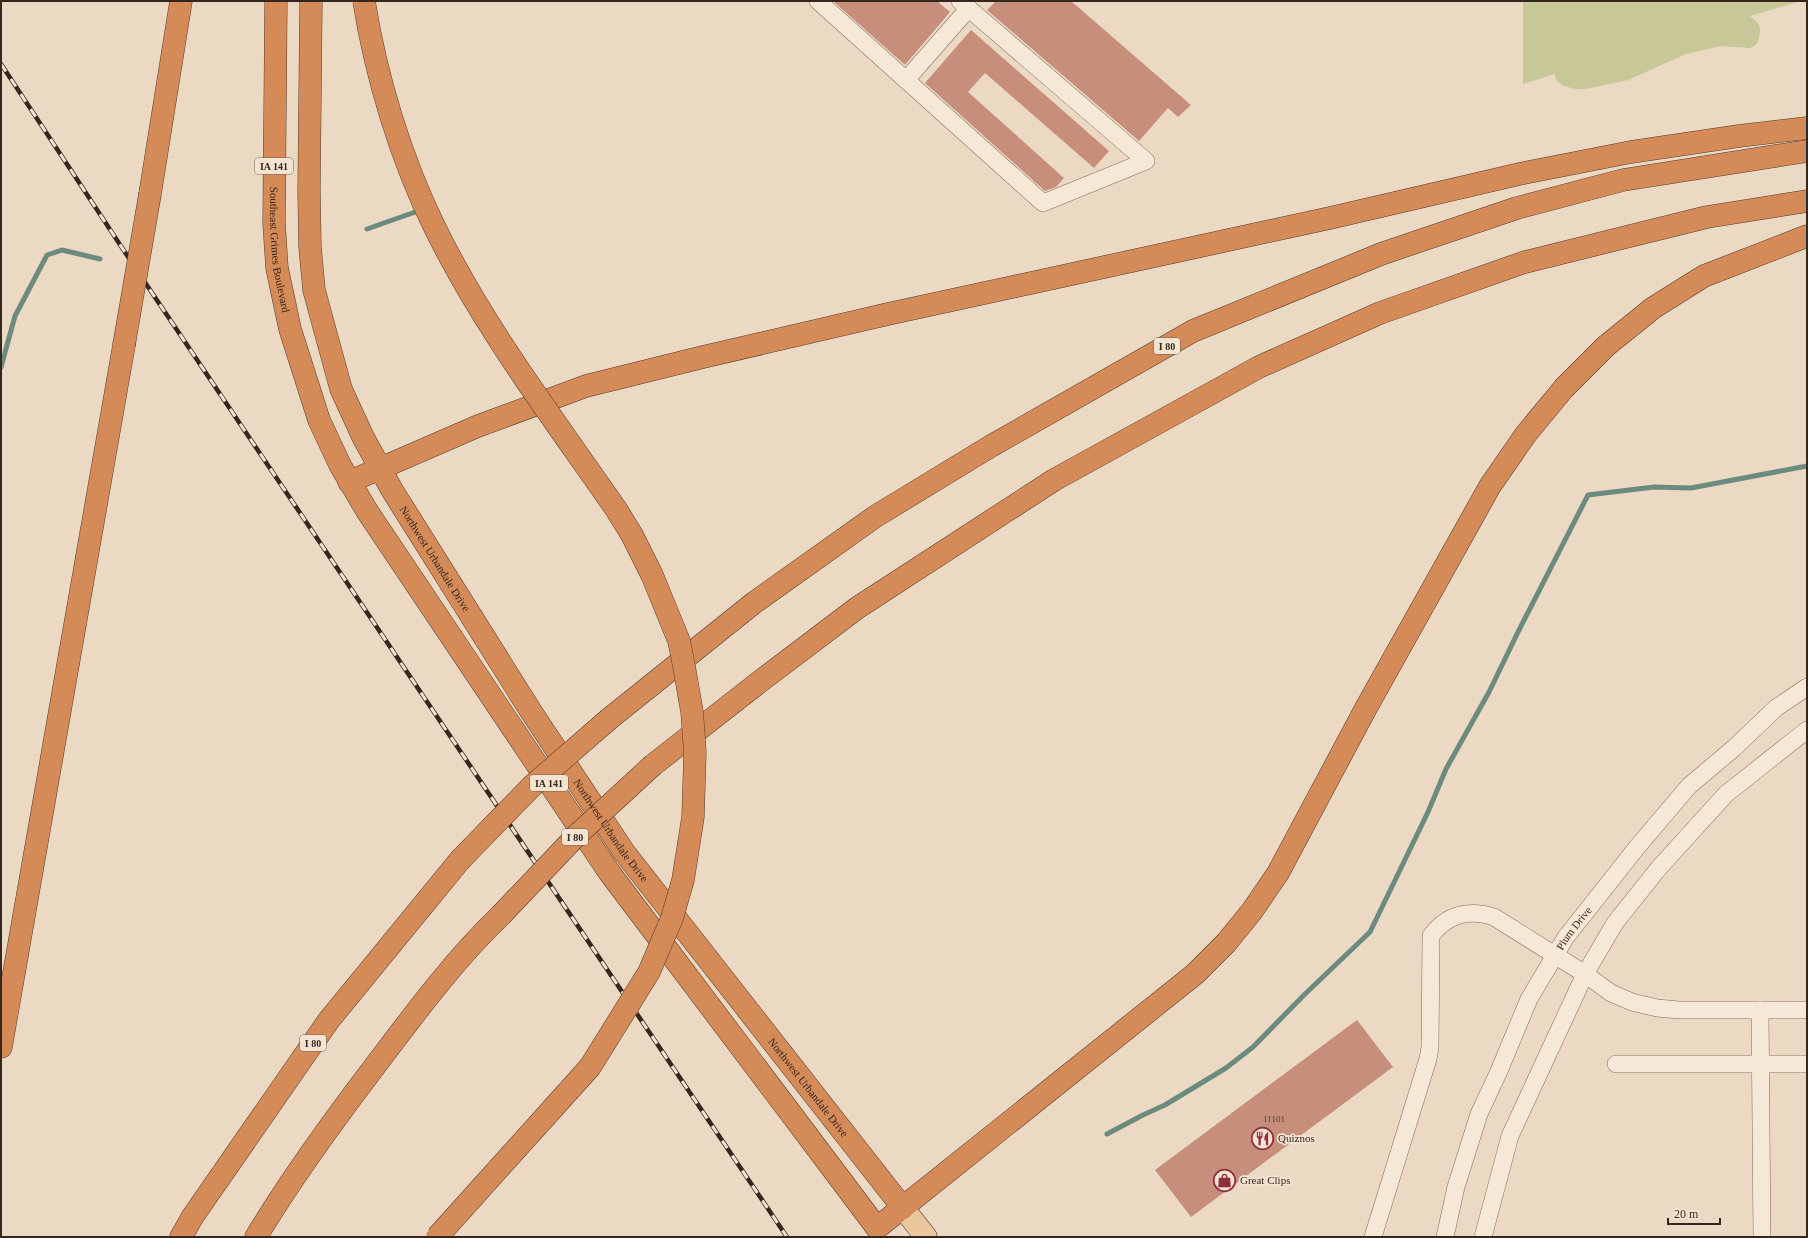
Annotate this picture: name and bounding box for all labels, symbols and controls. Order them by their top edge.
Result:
road number: IA 141 [255,158,293,174]
street label: Southeast Grimes Boulevard [268,187,292,314]
road number: I 80 [1154,338,1180,354]
street label: Northwest Urbandale Drive [397,504,473,614]
road number: IA 141 [530,775,568,791]
street label: Northwest Urbandale Drive [571,777,651,884]
road number: I 80 [562,829,588,845]
street label: Plum Drive [1554,904,1594,952]
road number: I 80 [300,1035,326,1051]
street label: Northwest Urbandale Drive [766,1035,851,1139]
house number: 11101 [1263,1114,1285,1124]
restaurant icon: Quiznos [1249,1125,1275,1151]
place label: Quiznos [1278,1132,1315,1144]
shop icon: Great Clips [1212,1167,1238,1193]
place label: Great Clips [1240,1174,1290,1186]
scale bar [1668,1200,1720,1226]
text: 20 m [1674,1207,1699,1221]

